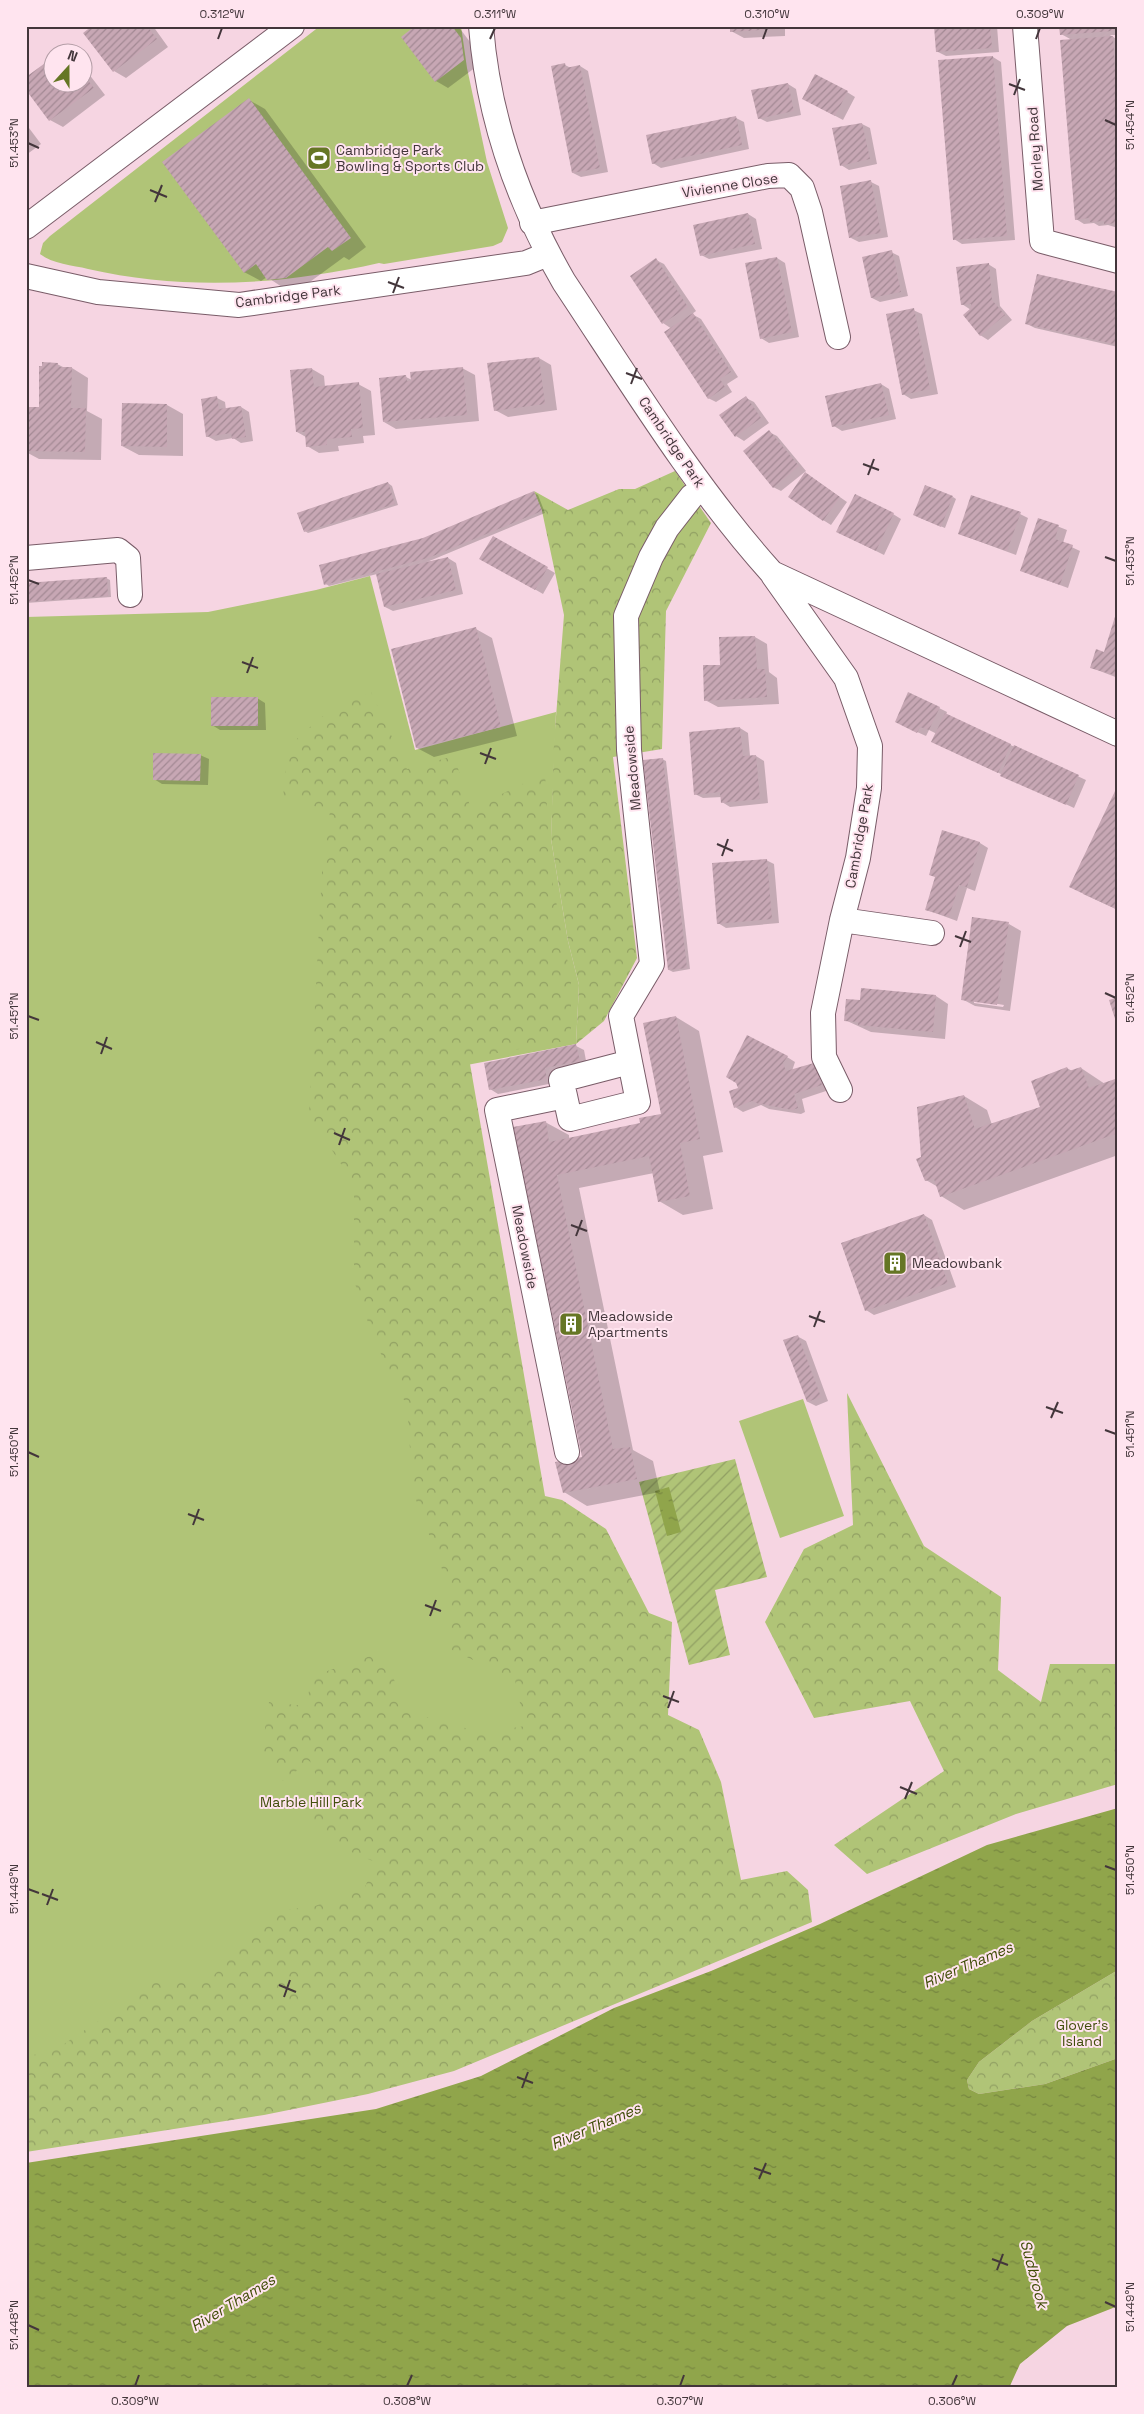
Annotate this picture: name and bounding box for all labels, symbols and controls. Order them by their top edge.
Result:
text: 0.312°W [200,6,245,22]
text: 0.311°W [474,6,517,22]
text: 0.310°W [744,6,790,22]
text: 0.309°W [1016,6,1064,22]
north arrow [42,42,92,92]
text: N [65,46,80,66]
text: 51.454°N [1122,100,1138,150]
street label: Morley Road [1023,106,1047,192]
text: 51.453°N [6,118,22,168]
place label: Cambridge Park Bowling & Sports Club [336,141,484,175]
sports icon: Cambridge Park Bowling & Sports Club [306,145,332,171]
street label: Vivienne Close [681,169,779,201]
street label: Cambridge Park [234,281,342,311]
street label: Cambridge Park [635,393,709,491]
text: 51.453°N [1122,536,1138,586]
text: 51.452°N [6,555,22,605]
street label: Meadowside [619,725,645,811]
street label: Cambridge Park [841,782,877,890]
text: 51.452°N [1122,973,1138,1023]
text: 51.451°N [6,992,22,1040]
street label: Meadowside [508,1204,542,1290]
building icon: Meadowbank [882,1250,908,1276]
place label: Meadowbank [912,1254,1003,1272]
place label: Meadowside Apartments [588,1307,673,1341]
building icon: Meadowside Apartments [558,1311,584,1337]
text: 51.451°N [1122,1410,1138,1458]
text: 51.450°N [6,1427,22,1477]
park label: Marble Hill Park [260,1793,362,1811]
text: 51.450°N [1122,1845,1138,1895]
text: 51.449°N [6,1864,22,1914]
water label: River Thames [920,1937,1016,1992]
park label: Glover's Island [1056,2016,1108,2050]
water label: River Thames [548,2098,644,2153]
water label: Sudbrook [1016,2238,1053,2312]
water label: River Thames [187,2269,279,2335]
text: 51.449°N [1122,2282,1138,2332]
text: 51.448°N [6,2300,22,2350]
text: 0.309°W [111,2393,159,2409]
text: 0.308°W [383,2393,432,2409]
text: 0.307°W [656,2393,704,2409]
text: 0.306°W [928,2393,976,2409]

